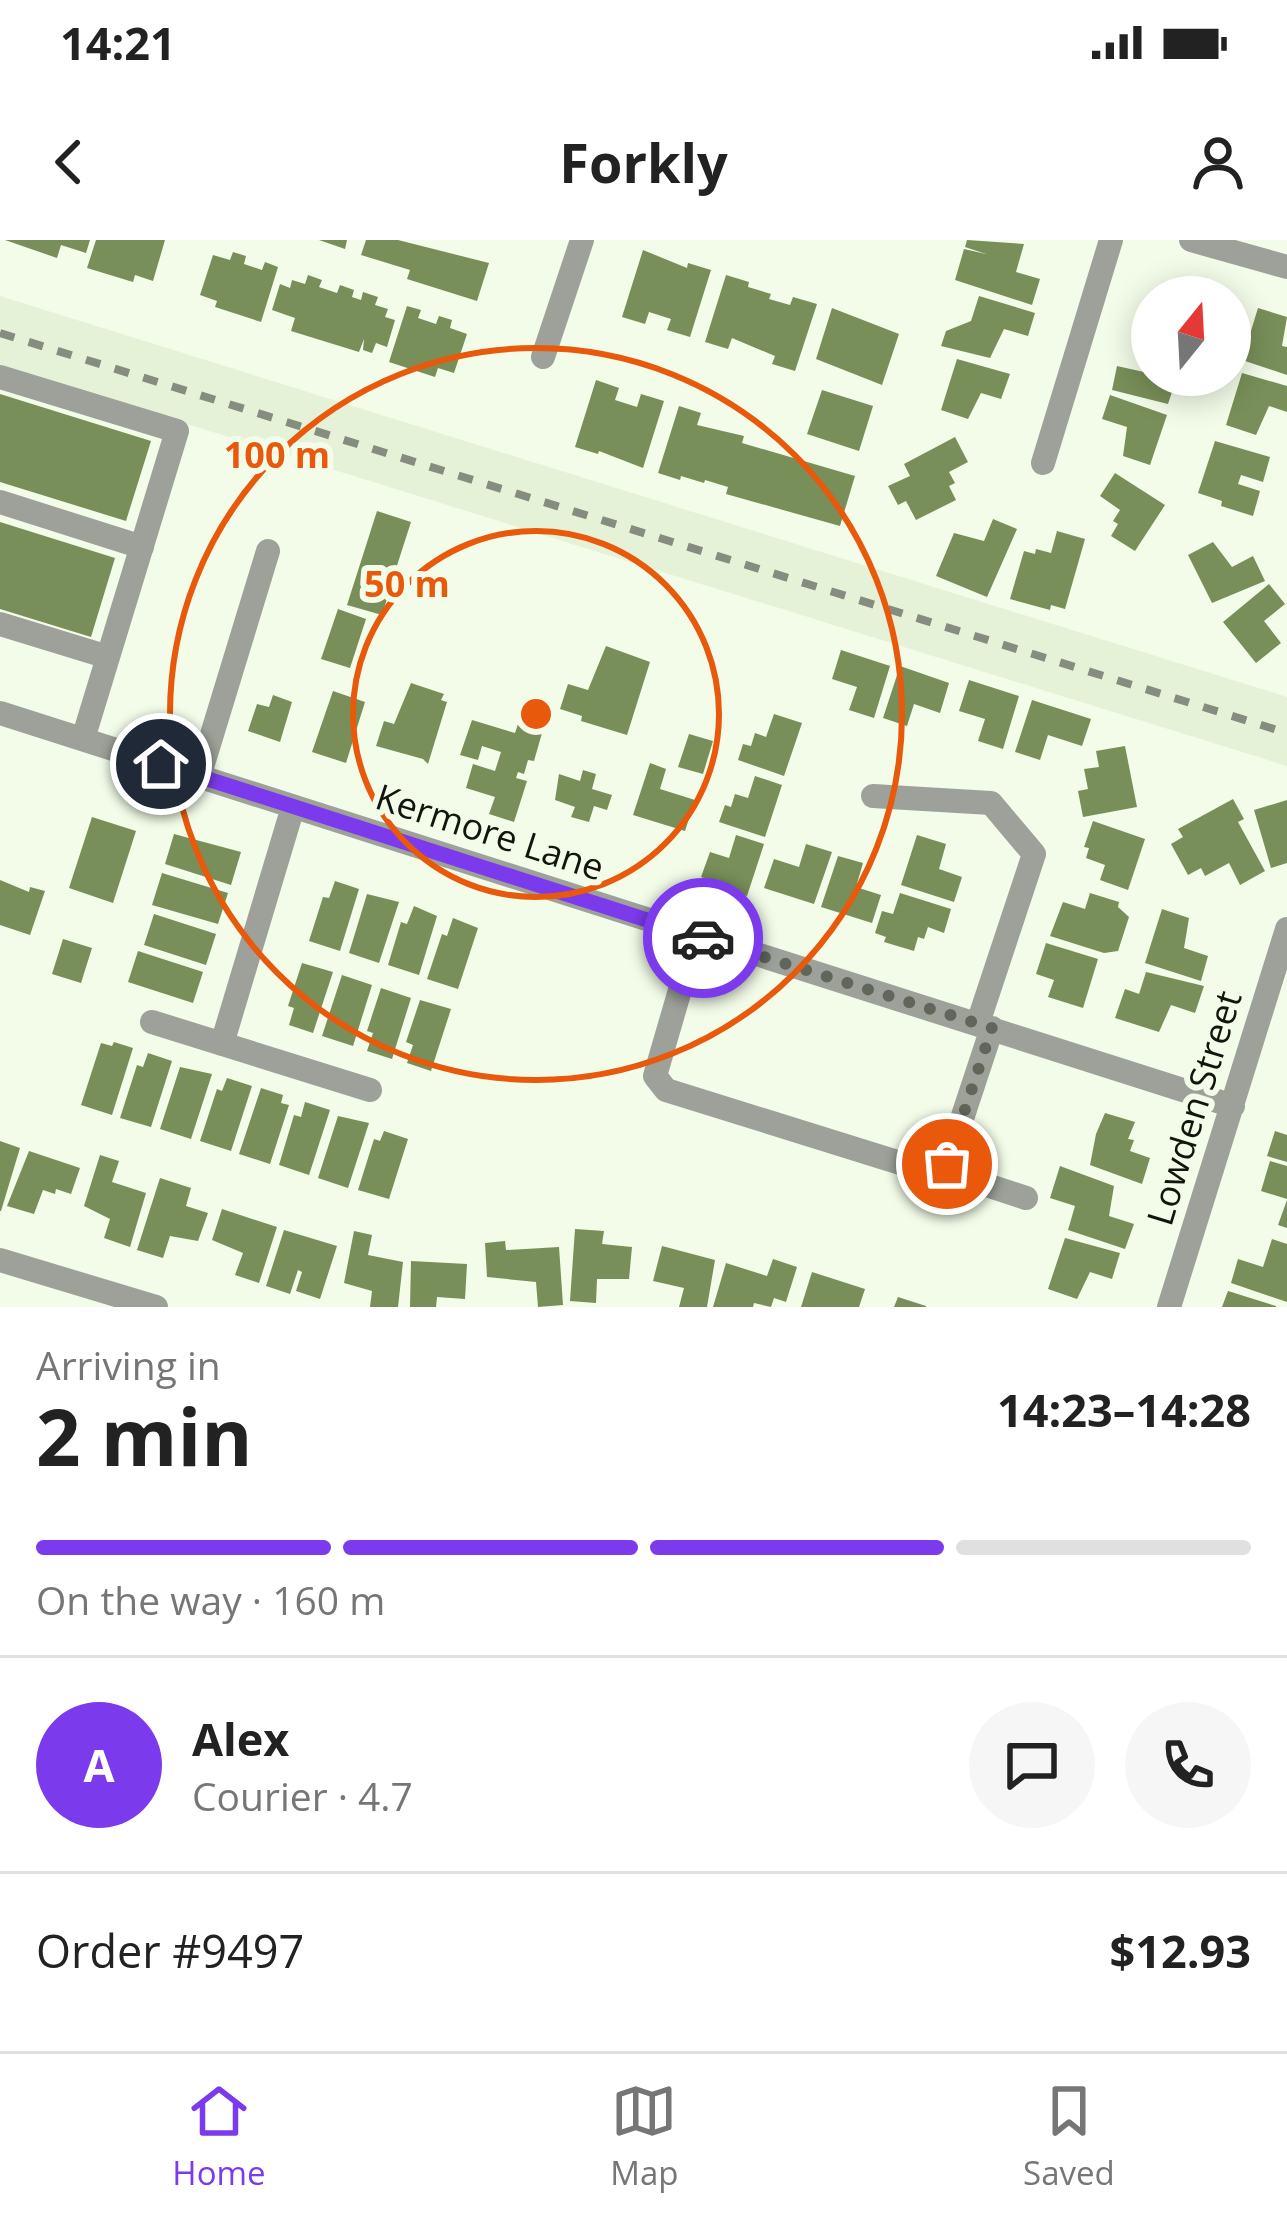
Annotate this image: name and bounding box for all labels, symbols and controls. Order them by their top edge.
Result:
text: 14:21 [60,12,176,73]
text: Forkly [559,125,728,199]
icon: back [36,129,102,195]
icon: person [1185,129,1251,195]
north arrow [1131,276,1251,396]
map controls [1131,276,1251,396]
text: 100 m [224,430,330,479]
text: 50 m [364,559,450,608]
centre of rings [515,693,557,735]
pin [110,713,212,815]
icon: home [128,731,194,797]
street label: Kermore Lane [370,772,611,891]
courier [643,878,763,998]
icon: car [670,905,736,971]
street label: Lowden Street [1135,985,1252,1231]
pin [896,1113,998,1215]
icon: bag [914,1131,980,1197]
text: Arriving in [36,1338,221,1391]
text: 14:23–14:28 [997,1379,1251,1440]
text: 2 min [36,1383,253,1489]
text: On the way · 160 m [36,1573,385,1626]
button: chat [969,1702,1095,1828]
button: phone [1125,1702,1251,1828]
text: Alex [192,1708,289,1769]
text: A [83,1734,115,1795]
text: Courier · 4.7 [192,1769,413,1822]
text: Order #9497 [36,1920,304,1981]
text: $12.93 [1110,1920,1251,1981]
tab: Home [172,2078,266,2195]
tab: Map [610,2078,678,2195]
tab: Saved [1023,2078,1115,2195]

